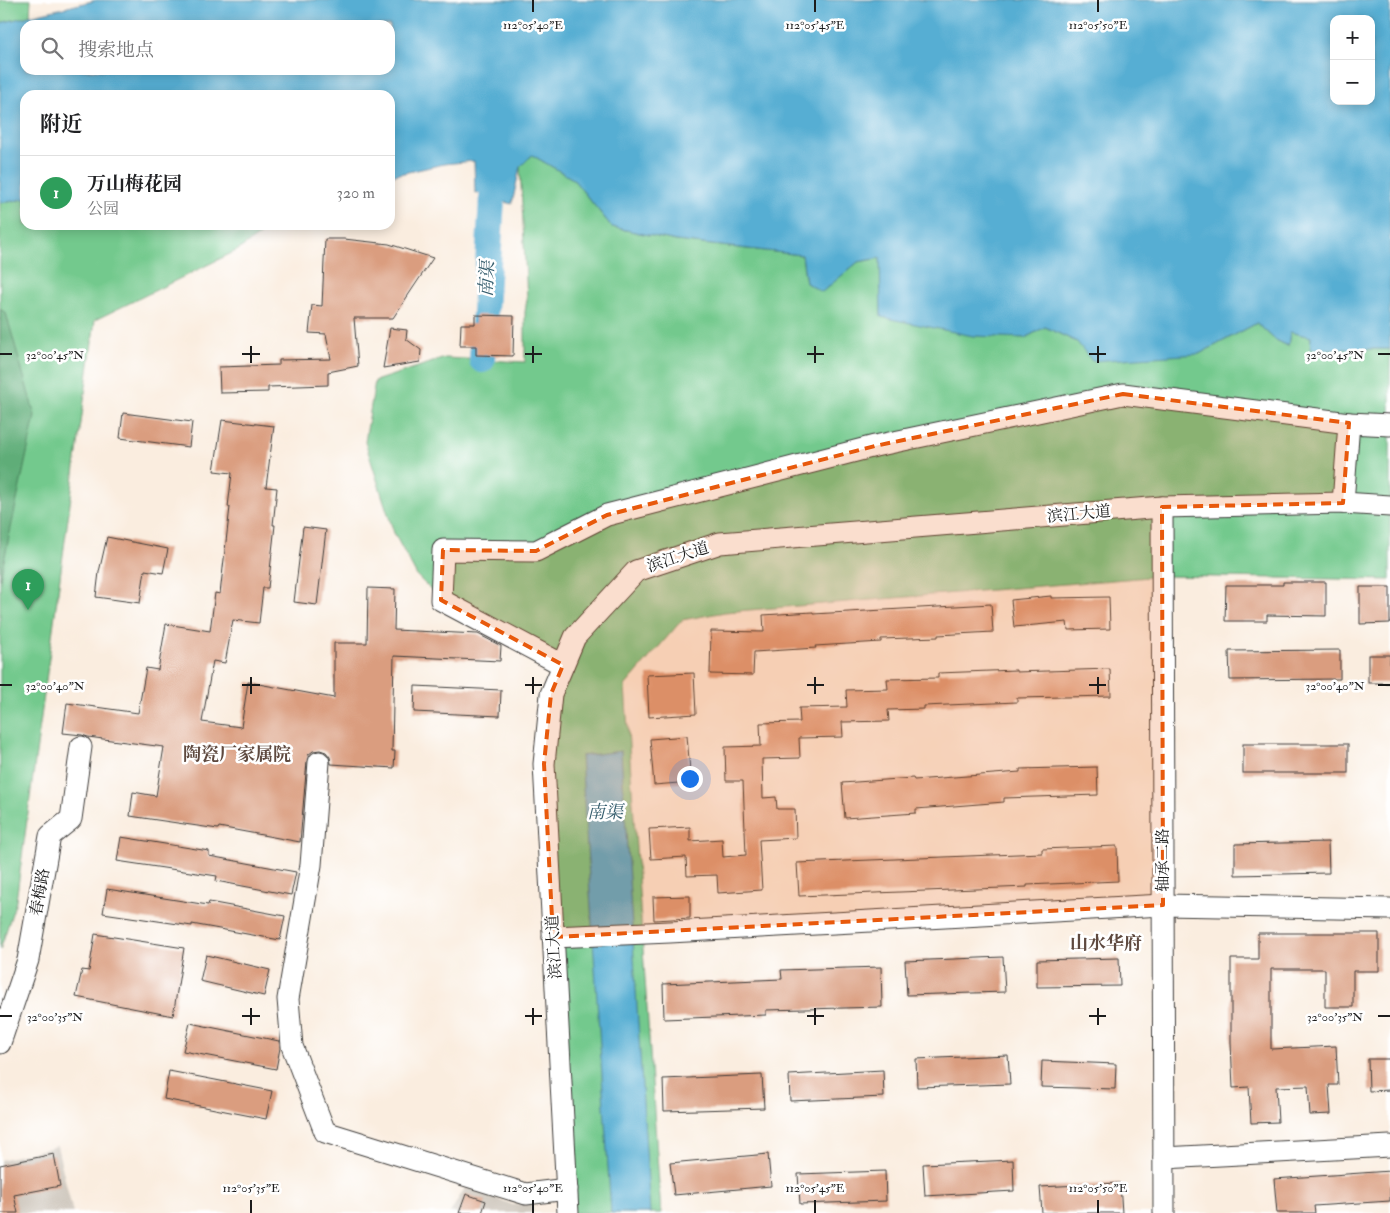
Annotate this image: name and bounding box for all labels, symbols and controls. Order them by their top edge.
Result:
map controls [1330,15,1375,105]
button: + [1330,15,1375,60]
text: 112°05'40"E [503,18,563,33]
text: 112°05'45"E [785,18,845,33]
text: 112°05'50"E [1069,18,1128,33]
search box [20,20,395,75]
icon: search [38,34,66,62]
text: 搜索地点 [78,38,154,62]
button: − [1330,60,1375,105]
text: 附近 [40,111,82,138]
text: 万山梅花园 [87,172,182,196]
text: 1 [53,183,59,203]
text: 320 m [337,183,375,203]
text: 公园 [87,199,119,219]
water label: 南渠 [475,257,500,298]
text: 32°00'45"N [26,348,84,363]
text: 32°00'45"N [1306,348,1364,363]
street label: 滨江大道 [1046,501,1112,527]
street label: 滨江大道 [644,538,712,576]
pin: 1 [12,569,44,610]
text: 32°00'40"N [26,679,85,694]
text: 32°00'40"N [1306,679,1365,694]
district label: 陶瓷厂家属院 [183,743,291,766]
your location [677,766,703,792]
water label: 南渠 [587,801,626,824]
street label: 轴承二路 [1153,828,1173,892]
street label: 春梅路 [26,867,54,917]
street label: 滨江大道 [542,915,566,979]
district label: 山水华府 [1070,932,1142,955]
text: 32°00'35"N [27,1010,83,1025]
text: 32°00'35"N [1307,1010,1363,1025]
text: 112°05'35"E [222,1181,280,1196]
text: 112°05'40"E [503,1181,563,1196]
text: 112°05'45"E [785,1181,845,1196]
text: 112°05'50"E [1069,1181,1128,1196]

